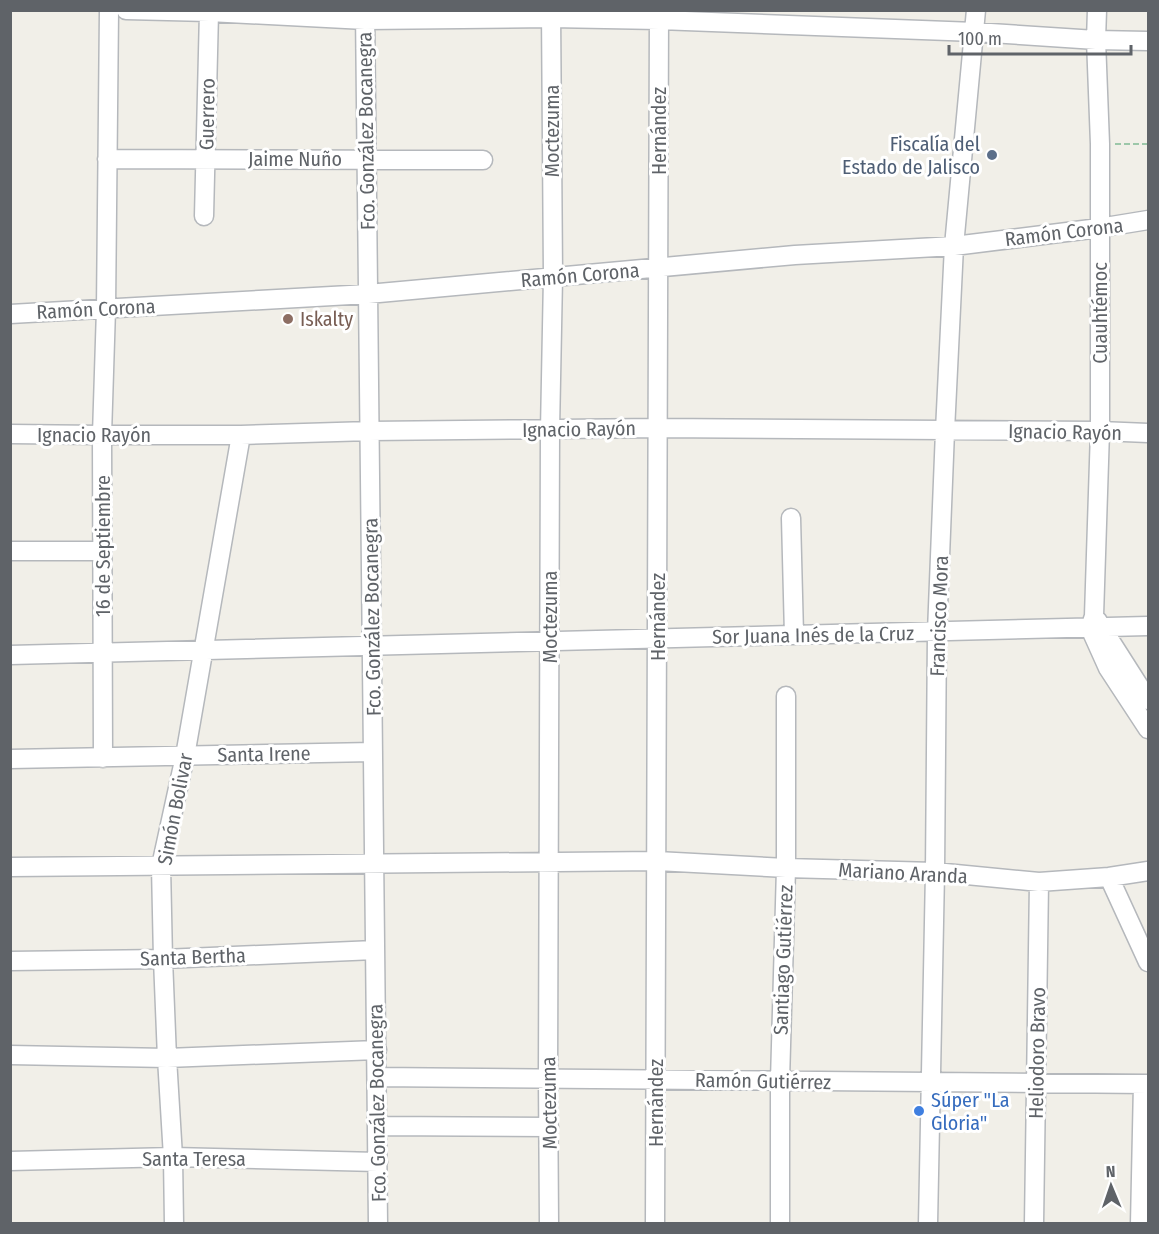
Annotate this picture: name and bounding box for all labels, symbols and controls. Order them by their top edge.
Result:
scale bar [949,18,1130,56]
text: 100 m [958,28,1002,50]
street label: Fco. González Bocanegra [352,32,380,230]
street label: Guerrero [194,78,220,150]
street label: Moctezuma [540,85,564,177]
street label: Hernández [647,87,671,175]
place label: Fiscalía del Estado de Jalisco [842,132,980,179]
street label: Jaime Nuño [248,147,342,171]
marker: Fiscalía del Estado de Jalisco [985,148,999,162]
street label: Ramón Corona [1003,213,1125,251]
street label: Ramón Corona [520,258,640,292]
street label: Cuauhtémoc [1088,262,1112,364]
street label: Ramón Corona [36,294,156,324]
place label: Iskalty [300,307,353,331]
marker: Iskalty [281,312,295,326]
street label: Ignacio Rayón [522,416,636,442]
street label: Ignacio Rayón [1008,419,1122,445]
street label: Ignacio Rayón [37,423,151,447]
street label: 16 de Septiembre [91,475,115,617]
street label: Fco. González Bocanegra [358,518,386,716]
street label: Francisco Mora [925,555,953,677]
street label: Moctezuma [538,571,562,663]
street label: Hernández [646,573,670,661]
street label: Sor Juana Inés de la Cruz [712,621,914,649]
street label: Santa Irene [217,741,311,767]
street label: Simón Bolivar [152,751,198,867]
street label: Mariano Aranda [838,858,968,888]
street label: Santiago Gutiérrez [768,884,798,1035]
street label: Santa Bertha [140,943,246,971]
street label: Heliodoro Bravo [1024,987,1050,1119]
street label: Fco. González Bocanegra [363,1004,391,1202]
street label: Moctezuma [536,1056,562,1150]
street label: Hernández [644,1059,668,1147]
street label: Ramón Gutiérrez [695,1068,831,1094]
place label: Súper "La Gloria" [931,1088,1010,1135]
marker: Súper "La Gloria" [912,1104,926,1118]
street label: Santa Teresa [142,1147,246,1171]
north arrow [1081,1156,1141,1216]
text: N [1105,1162,1116,1181]

